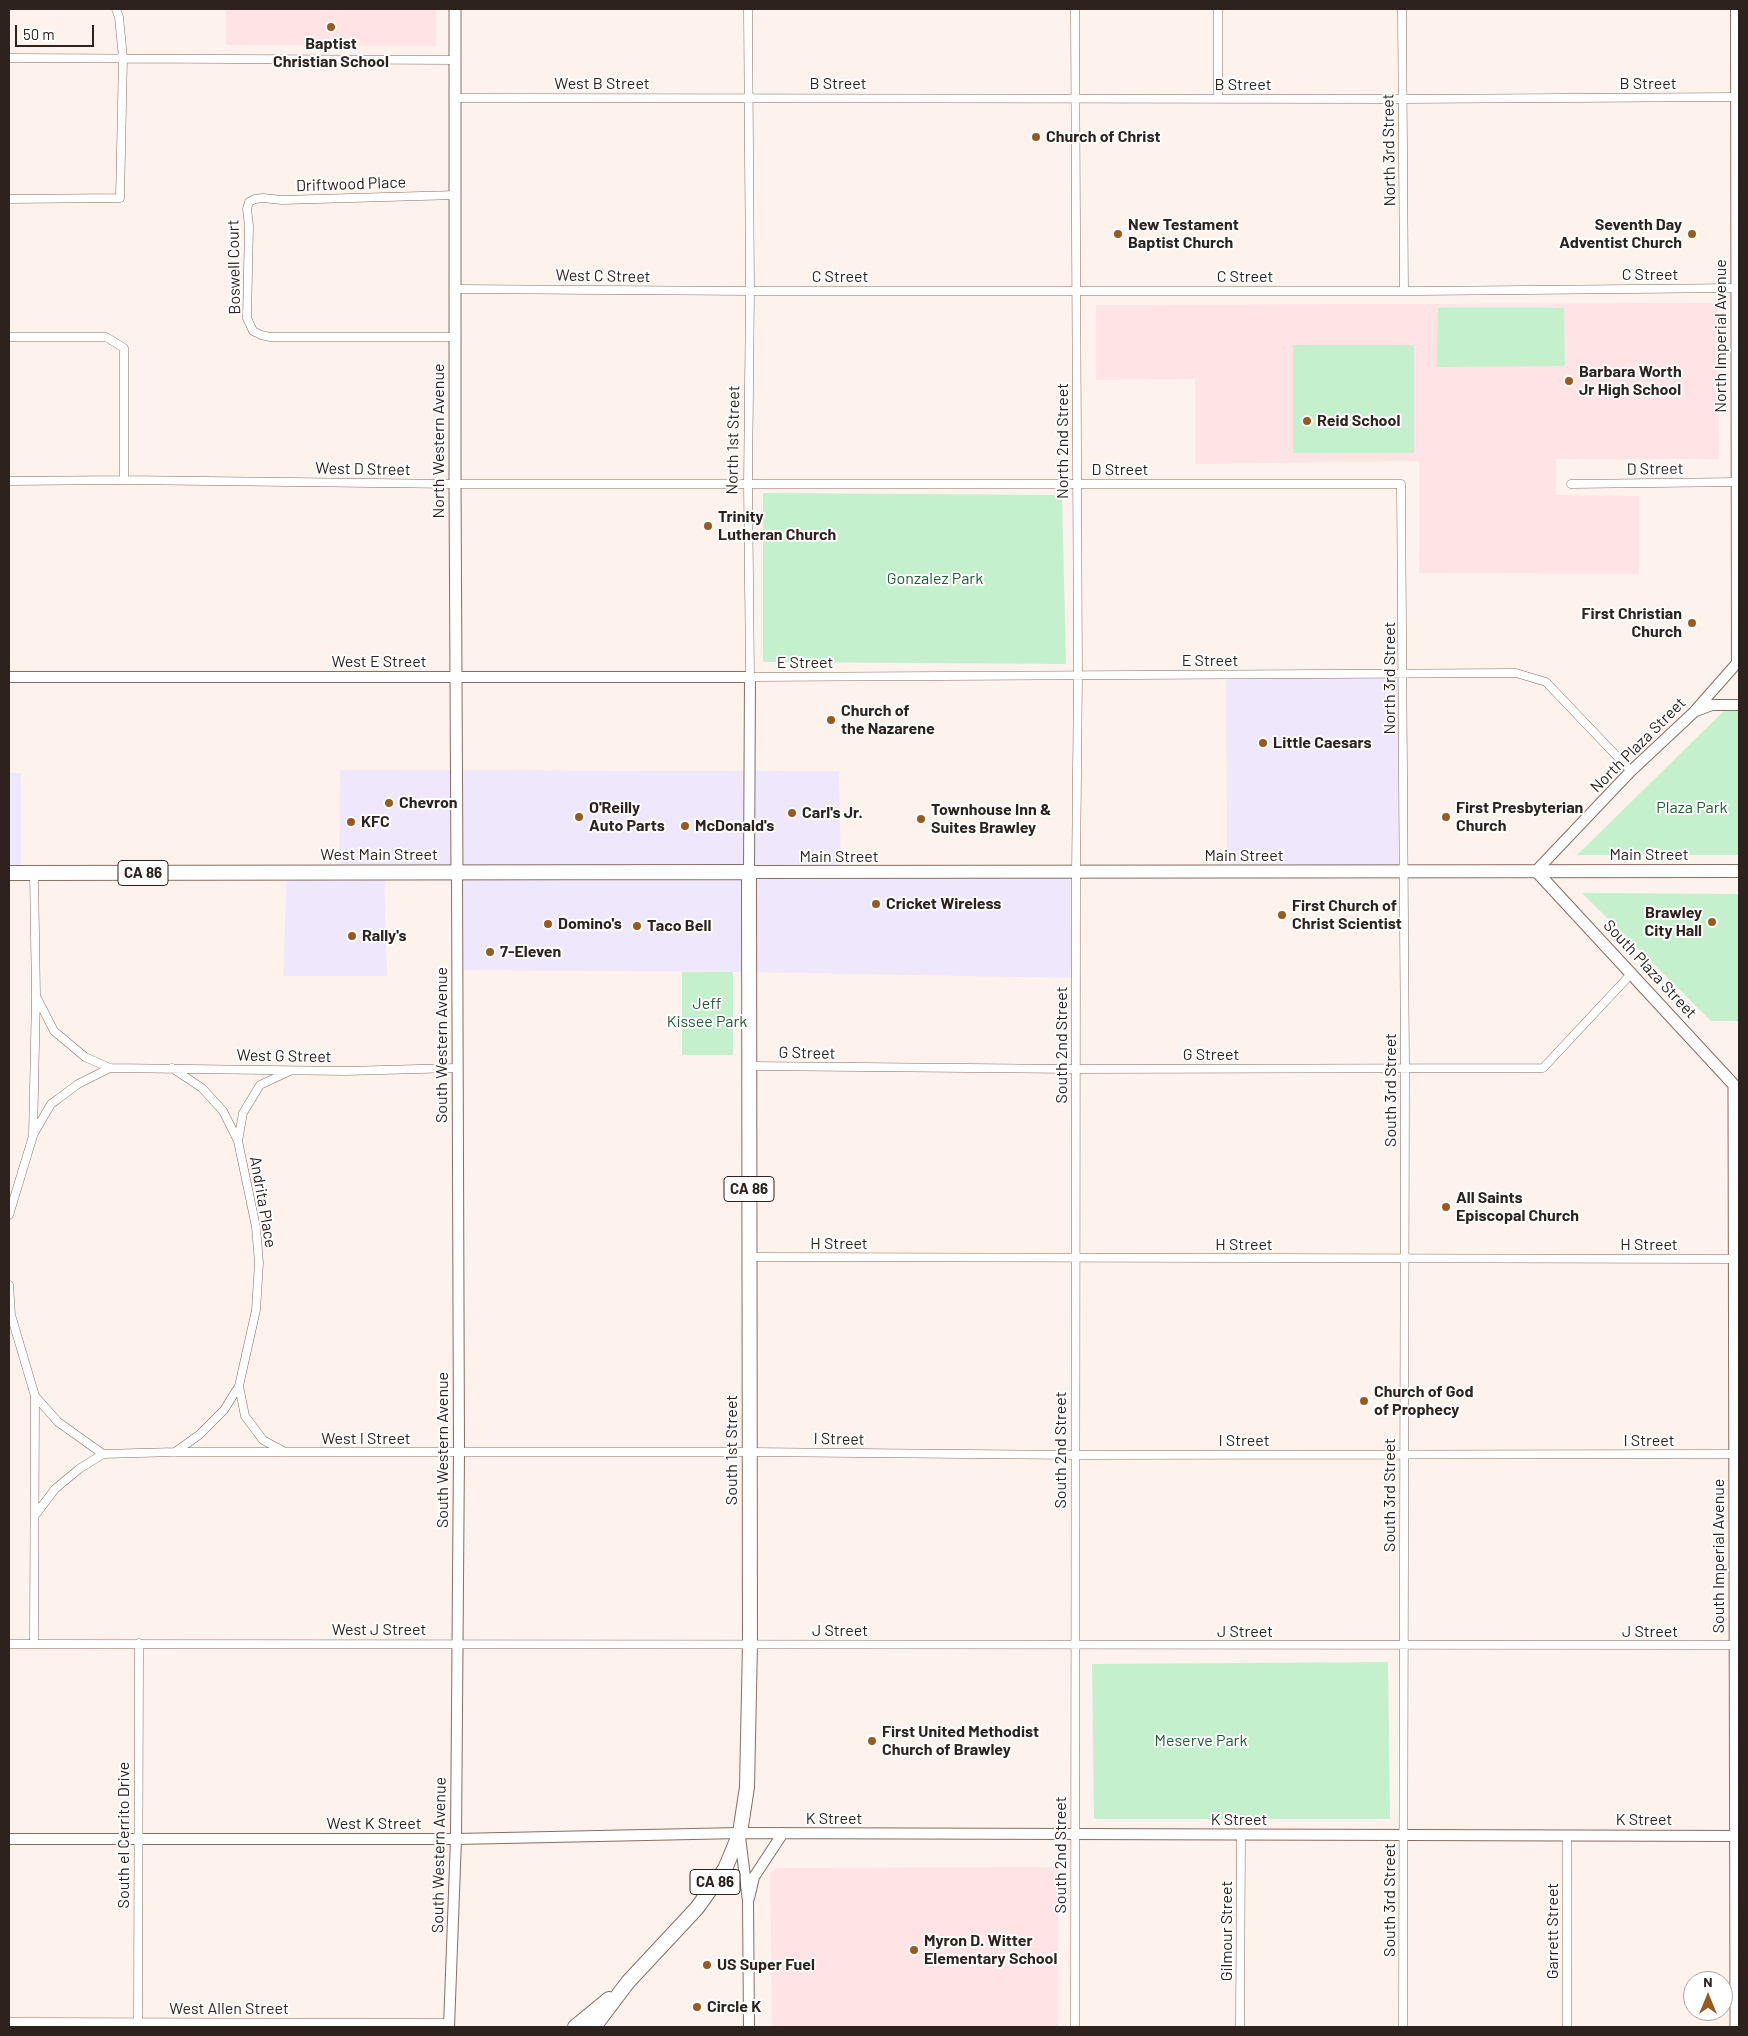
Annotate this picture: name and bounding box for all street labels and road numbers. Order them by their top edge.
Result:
street label: West B Street [554,74,650,94]
street label: B Street [810,74,866,94]
street label: B Street [1620,74,1676,94]
street label: B Street [1215,75,1271,95]
street label: North 3rd Street [1378,93,1400,207]
street label: Driftwood Place [296,172,406,196]
street label: Boswell Court [224,219,244,315]
street label: North Imperial Avenue [1711,259,1731,413]
street label: C Street [1622,265,1678,285]
street label: West C Street [555,266,651,286]
street label: C Street [812,267,868,287]
street label: C Street [1217,267,1273,287]
street label: North Western Avenue [429,363,449,519]
street label: North 2nd Street [1053,383,1073,499]
street label: North 1st Street [722,385,744,495]
street label: West D Street [315,459,411,479]
street label: D Street [1626,459,1684,479]
street label: D Street [1092,460,1148,480]
street label: North 3rd Street [1380,622,1400,734]
street label: E Street [1182,651,1238,671]
street label: West E Street [332,652,426,672]
street label: E Street [777,653,833,673]
street label: North Plaza Street [1586,693,1690,797]
street label: West Main Street [320,845,438,865]
street label: Main Street [1609,845,1689,865]
street label: Main Street [1204,846,1284,866]
street label: Main Street [799,847,879,867]
road number: CA 86 [118,860,168,886]
street label: South Plaza Street [1599,916,1701,1022]
street label: South Western Avenue [432,967,452,1123]
street label: South 2nd Street [1052,987,1072,1103]
street label: South 3rd Street [1381,1033,1401,1147]
street label: G Street [778,1043,836,1063]
street label: G Street [1183,1045,1239,1065]
street label: West G Street [236,1046,332,1066]
street label: Andrita Place [246,1155,280,1249]
road number: CA 86 [724,1176,774,1202]
street label: H Street [810,1234,868,1254]
street label: H Street [1215,1235,1273,1255]
street label: H Street [1620,1235,1678,1255]
street label: South Western Avenue [433,1372,453,1528]
street label: South 2nd Street [1051,1392,1071,1508]
street label: South 1st Street [722,1395,742,1505]
street label: West I Street [321,1429,411,1449]
street label: I Street [813,1429,865,1449]
street label: I Street [1218,1431,1270,1451]
street label: I Street [1623,1431,1675,1451]
street label: South 3rd Street [1380,1438,1400,1552]
street label: South Imperial Avenue [1709,1479,1729,1633]
street label: West J Street [332,1620,426,1640]
street label: J Street [812,1621,868,1641]
street label: J Street [1217,1622,1273,1642]
street label: J Street [1622,1622,1678,1642]
street label: South el Cerrito Drive [114,1762,134,1908]
street label: South Western Avenue [428,1777,450,1933]
street label: South 2nd Street [1051,1797,1071,1913]
street label: K Street [806,1809,862,1829]
street label: K Street [1211,1810,1267,1830]
street label: K Street [1616,1810,1672,1830]
street label: West K Street [326,1814,422,1834]
street label: South 3rd Street [1380,1843,1400,1957]
road number: CA 86 [690,1870,740,1894]
street label: Gilmour Street [1217,1881,1237,1981]
street label: Garrett Street [1543,1883,1563,1979]
street label: West Allen Street [169,1999,289,2019]

